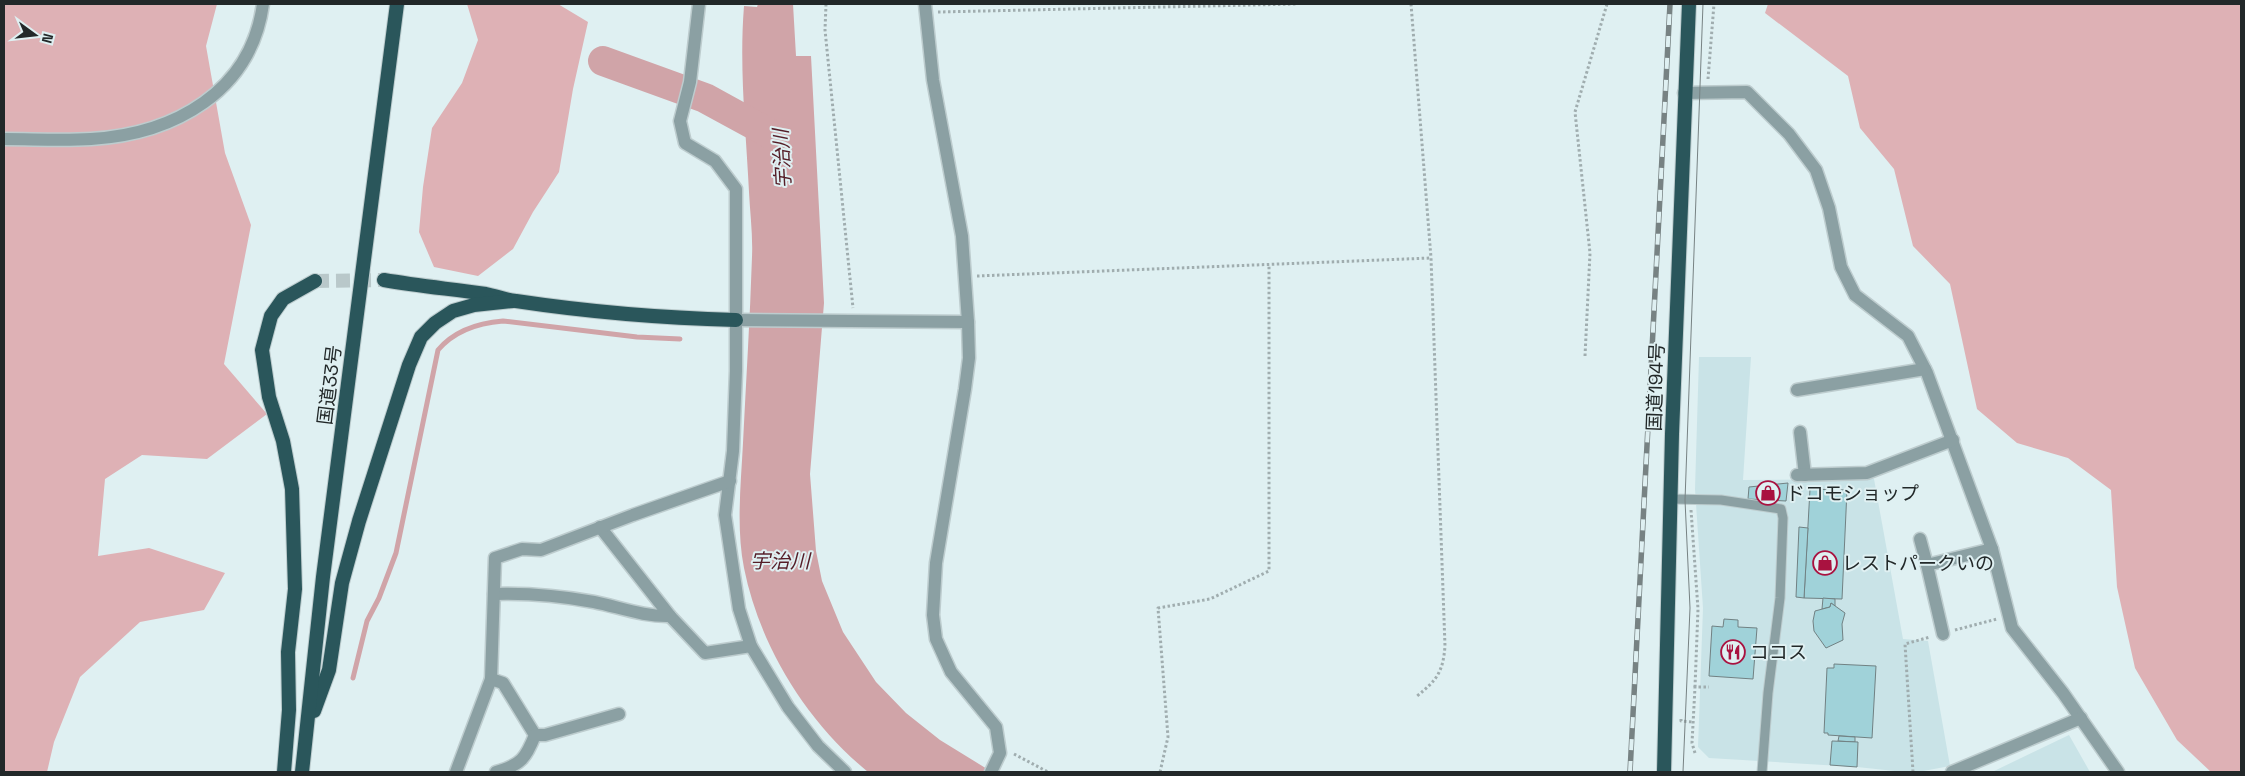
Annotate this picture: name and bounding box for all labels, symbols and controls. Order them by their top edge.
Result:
north arrow [10,10,60,60]
text: N [38,31,57,45]
water label: 宇治川 [767,126,797,190]
street label: 国道194号 [1641,342,1670,432]
street label: 国道33号 [312,344,347,426]
shop icon: ドコモショップ [1755,480,1781,506]
place label: ドコモショップ [1786,481,1919,506]
water label: 宇治川 [750,548,812,574]
shop icon: レストパークいの [1812,550,1838,576]
place label: レストパークいの [1842,551,1994,576]
restaurant icon: ココス [1720,639,1746,665]
place label: ココス [1750,640,1807,665]

